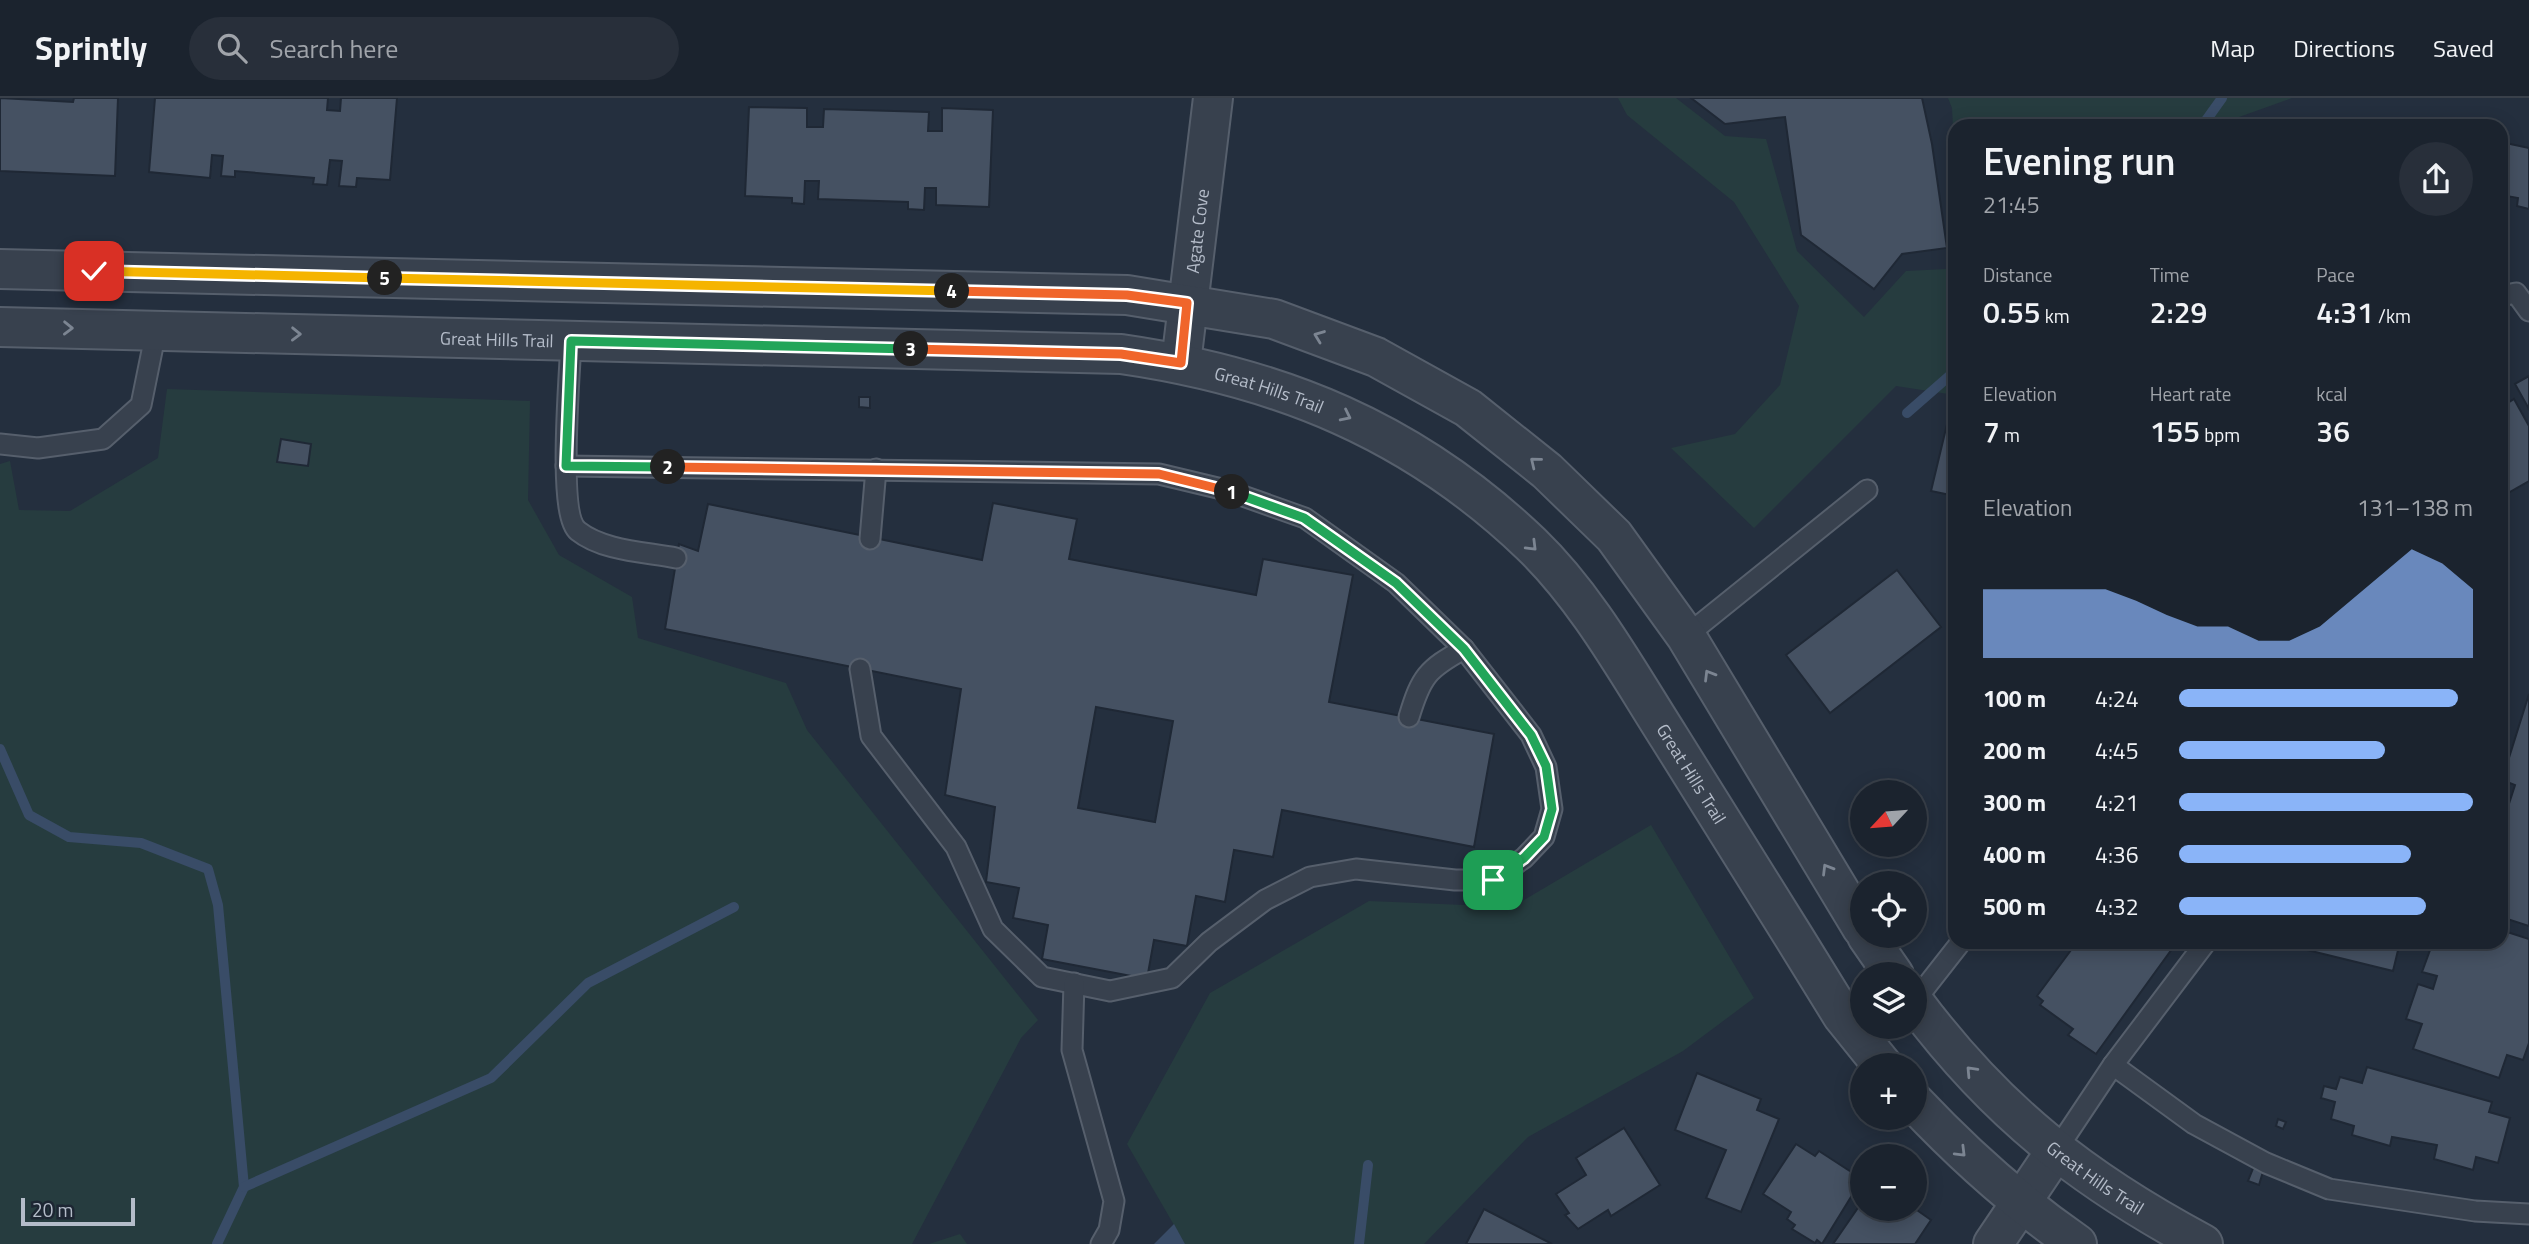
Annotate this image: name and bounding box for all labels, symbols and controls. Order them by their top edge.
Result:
search box [189,17,679,80]
text: Sprintly [35,23,147,73]
icon: search [213,29,251,67]
text: Search here [269,29,398,68]
text: Map [2210,30,2255,66]
text: Directions [2293,30,2395,66]
text: Saved [2433,30,2494,66]
text: Evening run [1983,132,2176,190]
button: share [2399,142,2473,216]
street label: Agate Cove [1178,187,1215,275]
text: 21:45 [1983,187,2040,222]
pin [64,241,124,301]
icon: check [75,252,113,290]
pin: 5 [368,260,402,296]
text: Distance [1983,260,2052,289]
text: Time [2150,260,2189,289]
text: Pace [2316,260,2355,289]
text: 5 [379,263,390,292]
pin: 4 [934,274,970,308]
text: 4 [946,276,957,305]
text: 0.55 [1983,289,2041,335]
text: 2:29 [2150,289,2207,335]
text: 4:31 [2316,289,2374,335]
text: km [2041,301,2070,330]
text: /km [2374,301,2411,330]
one-way arrow [63,321,74,336]
street label: Great Hills Trail [440,324,554,354]
one-way arrow [291,326,301,342]
one-way arrow [1313,330,1326,344]
pin: 3 [894,331,928,366]
text: 3 [905,334,916,363]
street label: Great Hills Trail [1212,359,1328,420]
text: Elevation [1983,379,2057,408]
text: Heart rate [2150,379,2231,408]
text: kcal [2316,379,2347,408]
one-way arrow [1339,408,1351,422]
text: 7 [1983,408,2000,454]
text: 155 [2150,408,2200,454]
text: 36 [2316,408,2350,454]
text: m [2000,420,2020,449]
text: bpm [2200,420,2240,449]
pin: 2 [650,450,686,484]
text: 2 [662,452,673,481]
one-way arrow [1531,457,1543,470]
pin: 1 [1214,474,1250,510]
text: 1 [1226,477,1237,506]
text: Elevation [1983,490,2072,525]
text: 131–138 m [2357,490,2473,525]
one-way arrow [1523,538,1536,551]
one-way arrow [1704,669,1717,682]
text: 100 m [1983,681,2046,716]
text: 4:24 [2095,681,2139,716]
street label: Great Hills Trail [1650,718,1733,829]
text: 200 m [1983,733,2046,768]
text: 4:45 [2095,733,2139,768]
north arrow [1850,780,1927,858]
map controls [1850,780,1927,1221]
text: 300 m [1983,785,2046,820]
text: 4:21 [2095,785,2139,820]
text: 400 m [1983,837,2046,872]
text: 4:36 [2095,837,2139,872]
pin [1463,850,1523,910]
icon: arrive [1474,861,1512,899]
one-way arrow [1822,864,1835,877]
button: locate [1850,871,1927,948]
text: 500 m [1983,889,2046,924]
text: 4:32 [2095,889,2139,924]
button: layers [1850,962,1927,1039]
button: + [1850,1053,1927,1130]
one-way arrow [1966,1066,1979,1079]
street label: Great Hills Trail [2041,1134,2149,1221]
one-way arrow [1953,1143,1966,1156]
button: − [1850,1144,1927,1221]
scale bar [21,1195,135,1227]
text: 20 m [32,1195,73,1224]

